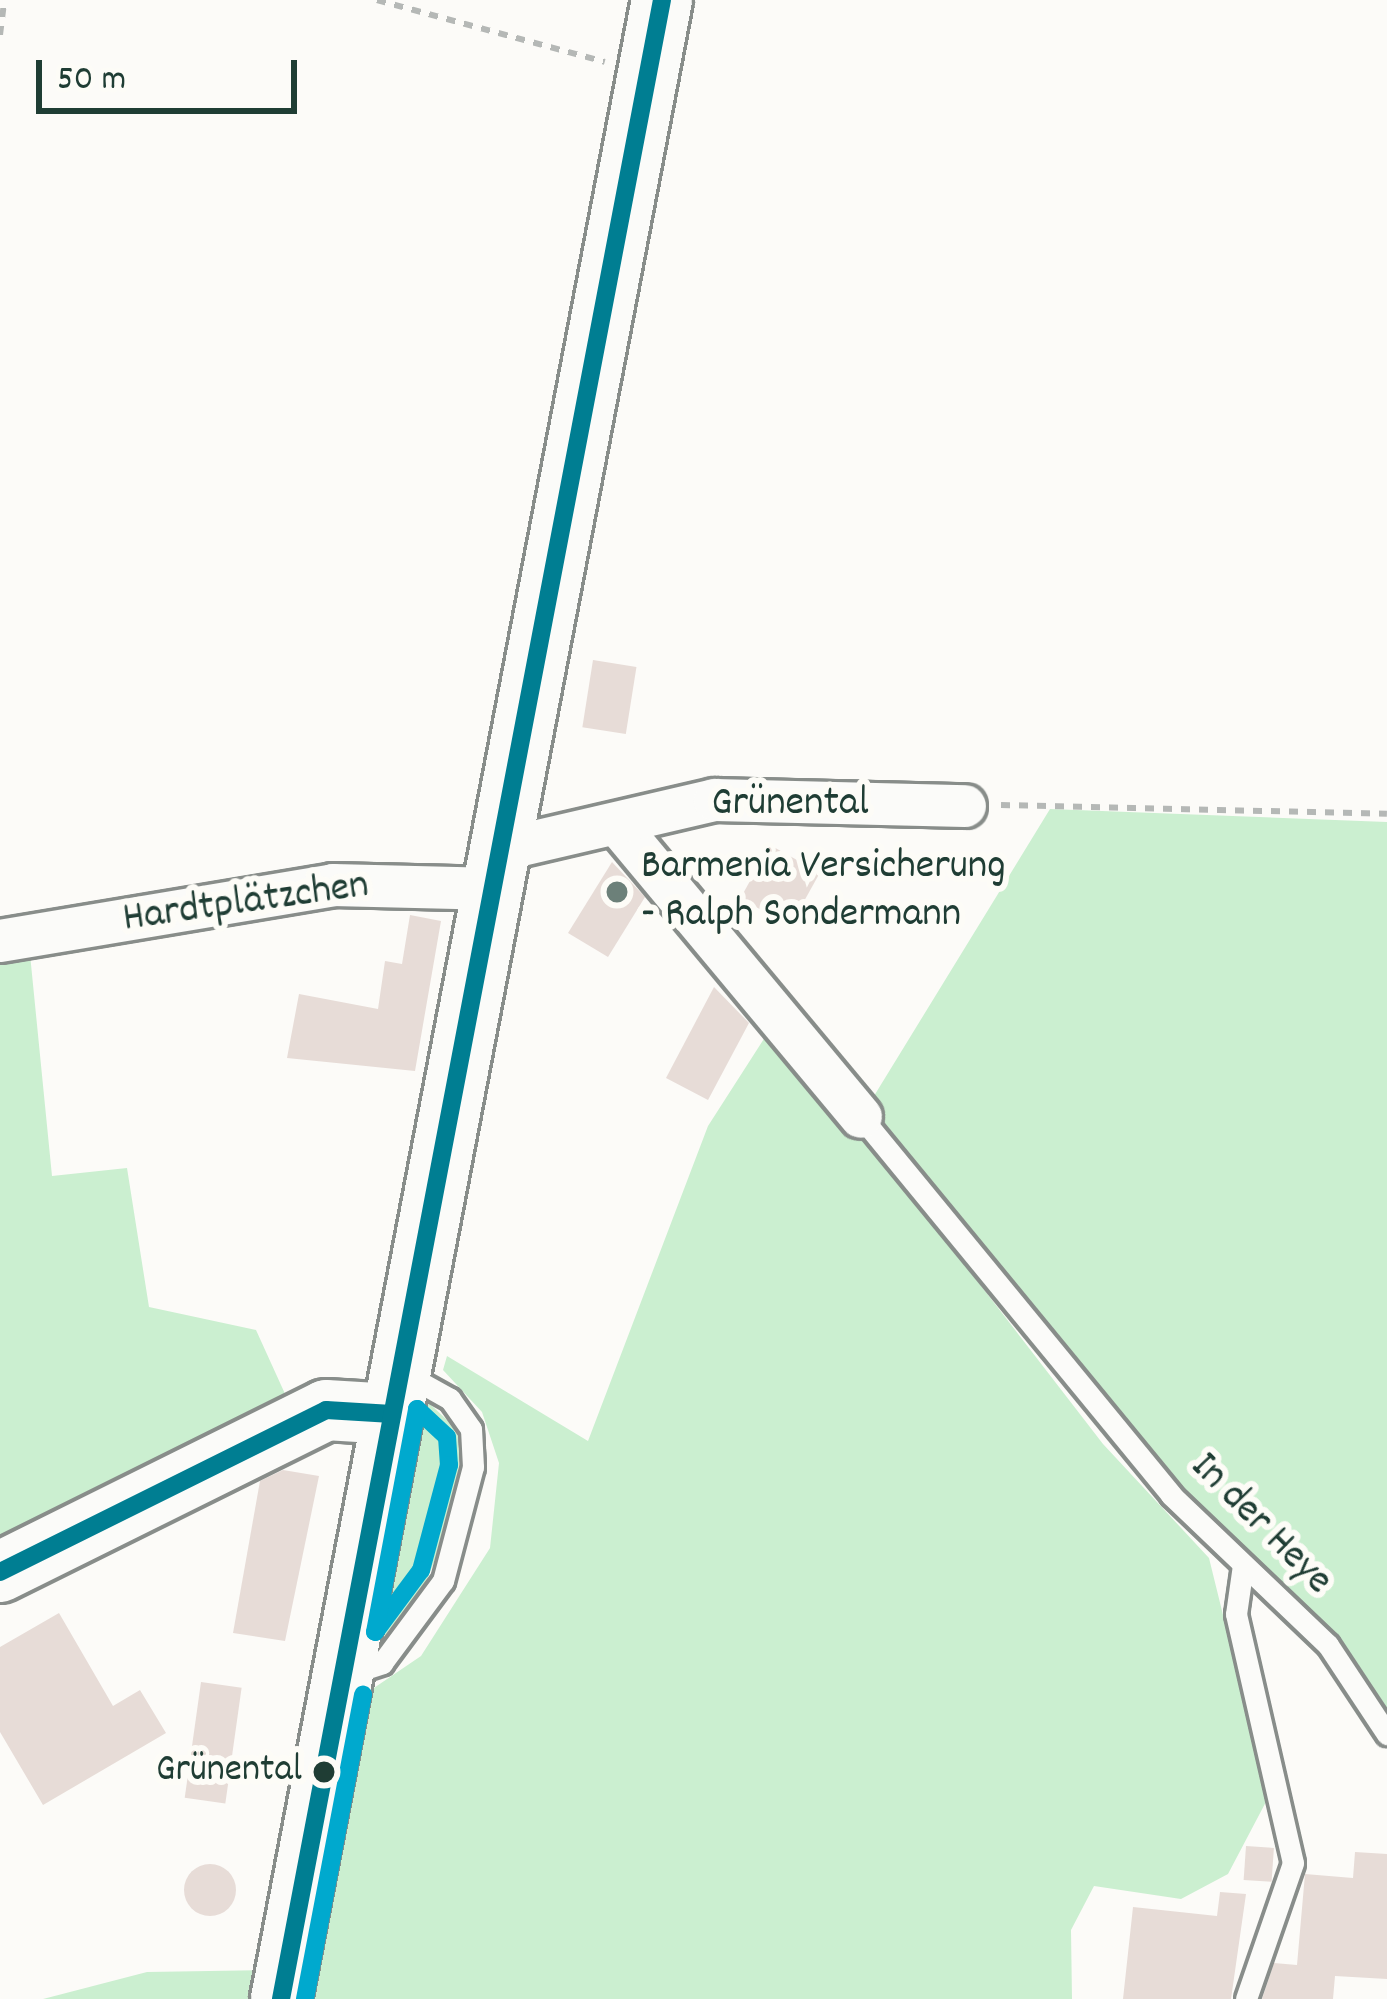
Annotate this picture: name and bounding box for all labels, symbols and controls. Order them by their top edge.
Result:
scale bar [42,36,303,110]
text: 50 m [57,55,126,107]
street label: Grünental [711,780,869,830]
place label: Barmenia Versicherung - Ralph Sondermann [641,843,1006,942]
street label: Hardtplätzchen [120,862,372,946]
marker: Barmenia Versicherung - Ralph Sondermann [604,879,630,905]
street label: In der Heye [1178,1443,1342,1607]
place label: Grünental [156,1749,302,1795]
marker: Grünental [313,1761,335,1783]

